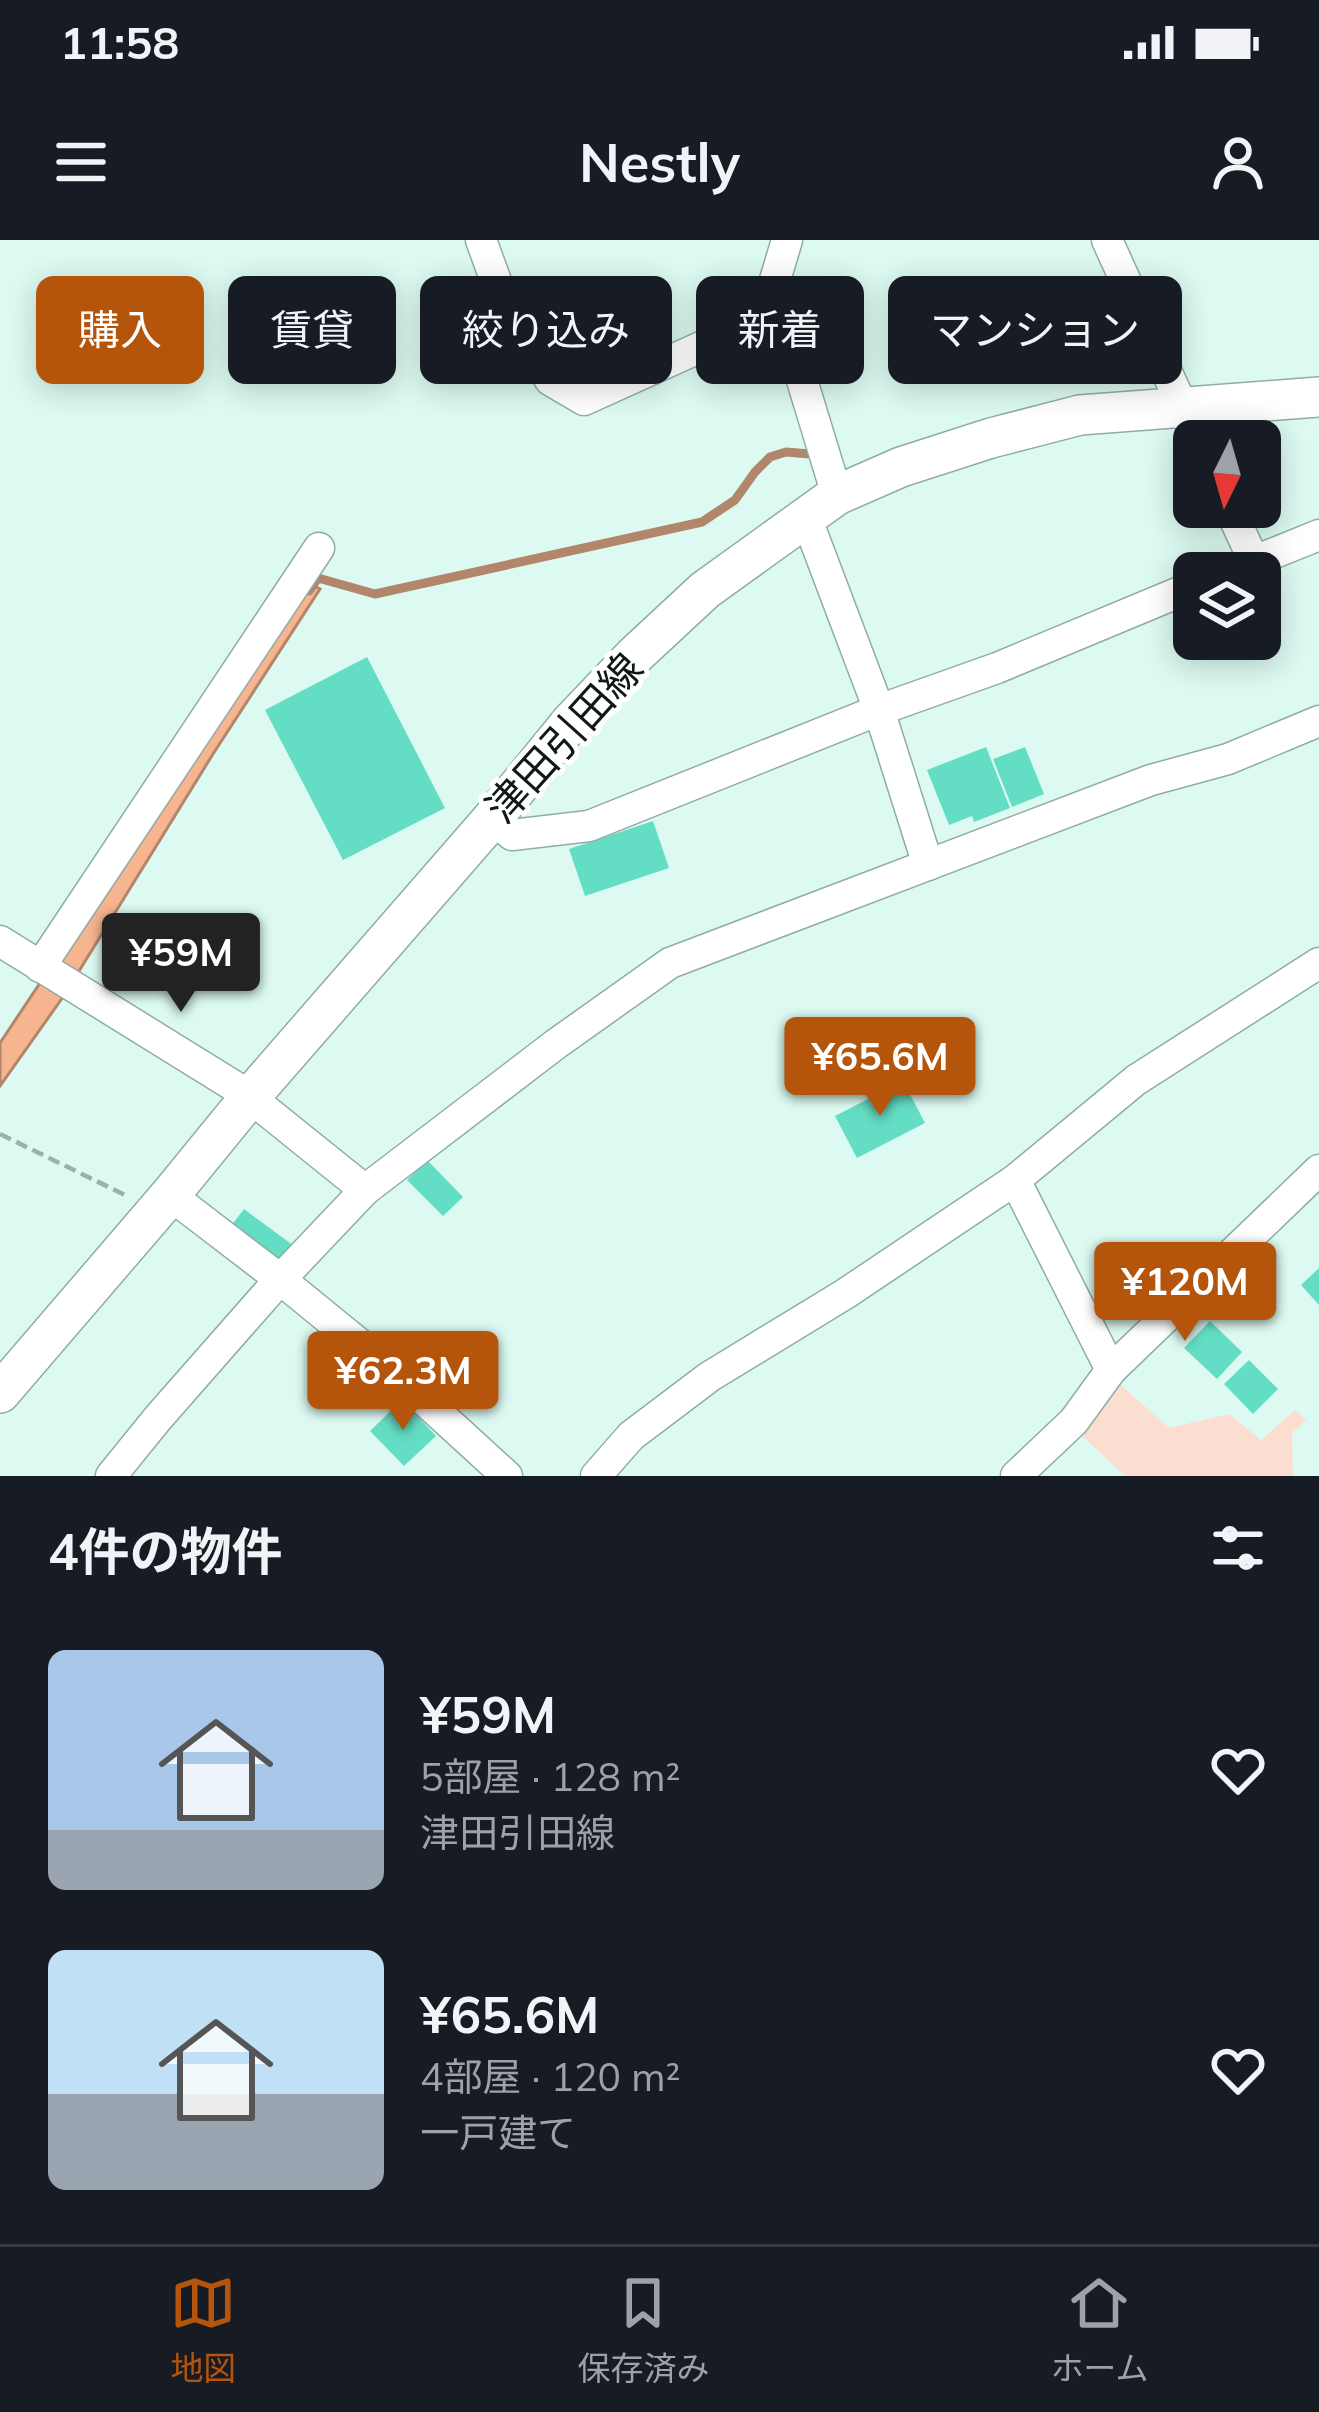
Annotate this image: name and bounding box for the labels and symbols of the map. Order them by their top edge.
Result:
north arrow [1173,420,1281,528]
street label: 津田引田線 [474,642,654,833]
pin: ¥59M [110,913,252,1015]
pin: ¥65.6M [782,1017,978,1119]
pin: ¥120M [1101,1242,1269,1344]
pin: ¥62.3M [305,1331,501,1433]

